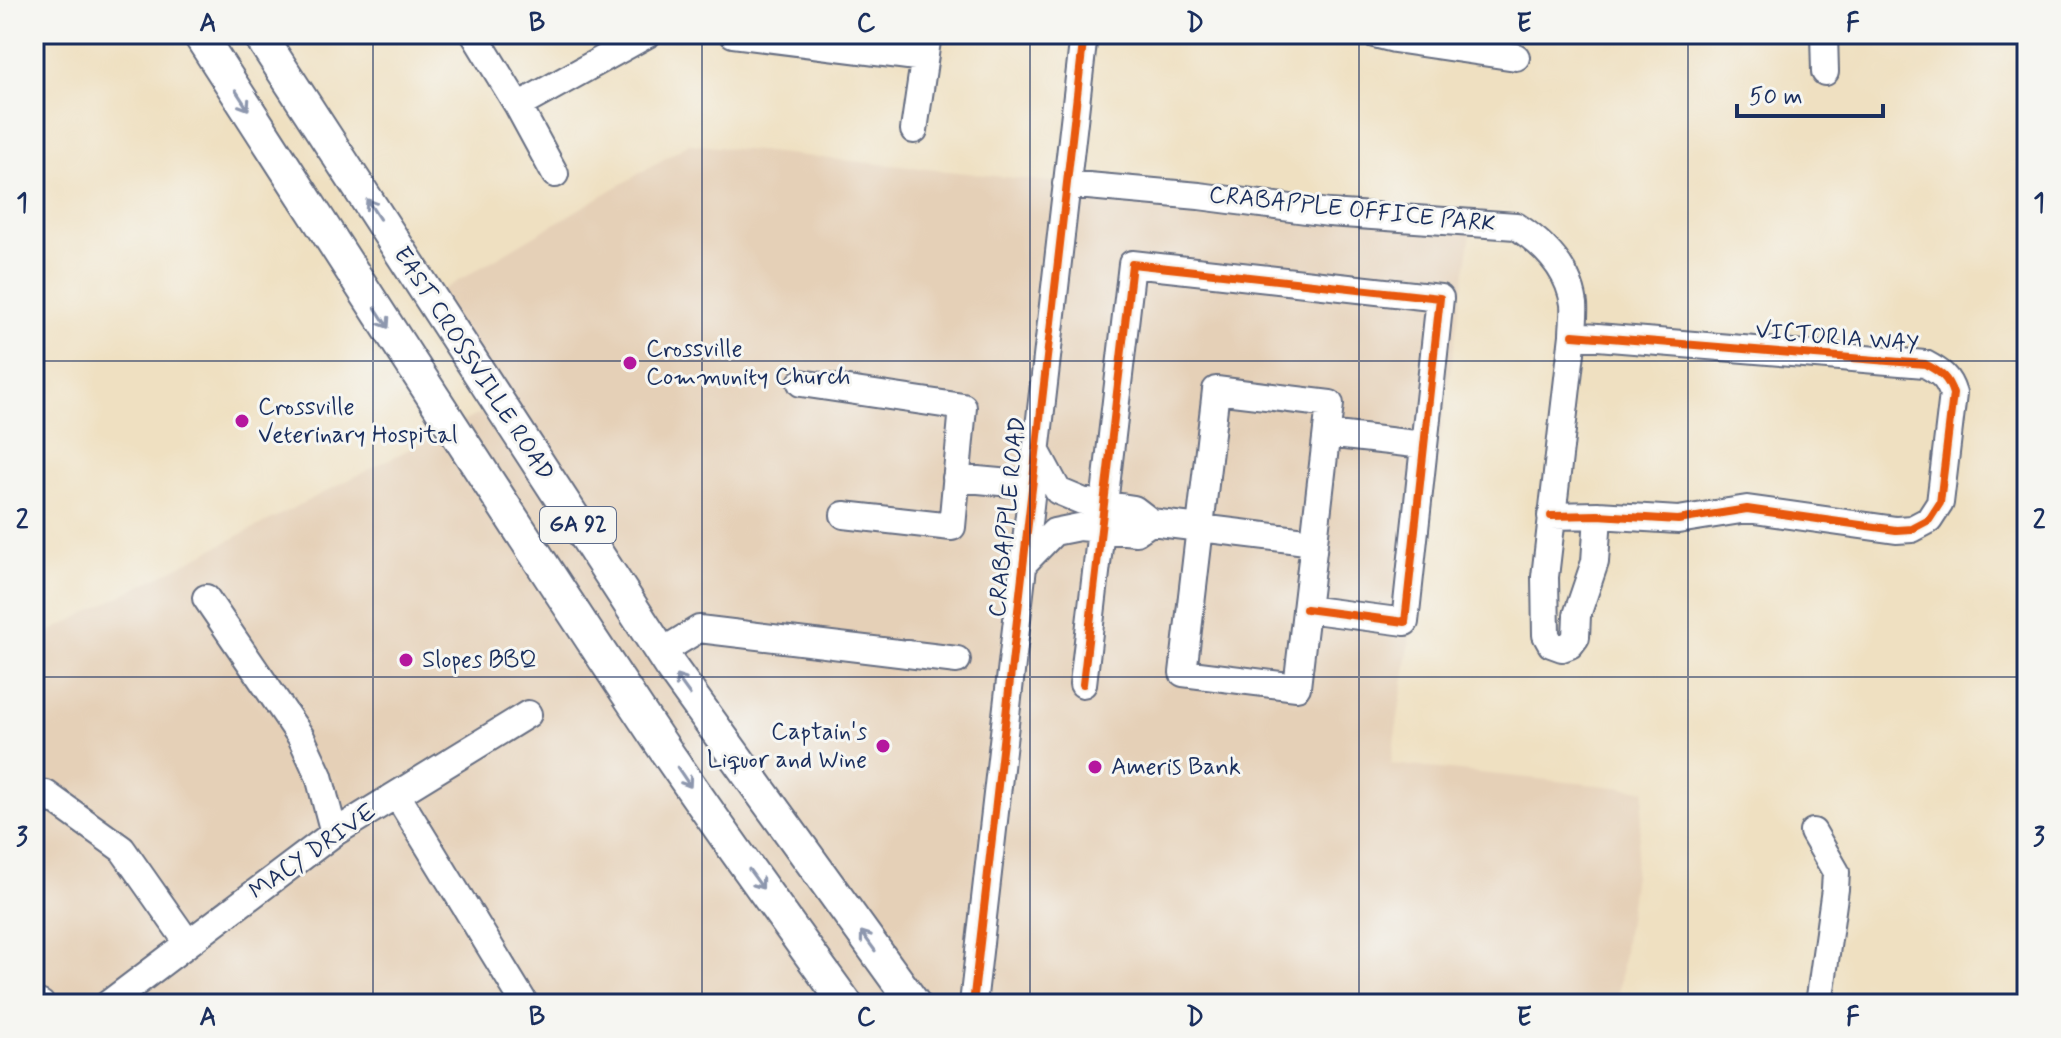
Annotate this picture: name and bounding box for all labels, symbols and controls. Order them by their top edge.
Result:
text: A [199,7,217,41]
text: B [529,7,545,41]
text: C [857,7,876,41]
text: D [1186,7,1204,41]
text: E [1516,7,1532,41]
text: F [1846,7,1860,41]
scale bar [1737,68,1883,118]
text: 50 m [1749,82,1803,113]
one-way arrow [233,88,250,110]
street label: CRABAPPLE OFFICE PARK [1207,180,1497,240]
text: 1 [16,187,28,221]
text: 1 [2033,187,2045,221]
one-way arrow [364,198,380,221]
street label: EAST CROSSVILLE ROAD [386,241,560,487]
one-way arrow [374,307,390,329]
street label: VICTORIA WAY [1754,315,1920,361]
place label: Crossville Community Church [646,334,851,393]
marker: Crossville Community Church [621,354,639,372]
place label: Crossville Veterinary Hospital [258,392,458,451]
marker: Crossville Veterinary Hospital [233,412,251,430]
street label: CRABAPPLE ROAD [982,415,1034,619]
text: 2 [16,504,29,538]
text: 2 [2033,504,2046,538]
road number: GA 92 [540,507,616,543]
place label: Slopes BBQ [422,645,537,676]
marker: Slopes BBQ [397,651,415,669]
one-way arrow [675,674,691,696]
place label: Captain's Liquor and Wine [707,717,867,776]
marker: Captain's Liquor and Wine [874,737,892,755]
place label: Ameris Bank [1111,752,1241,783]
marker: Ameris Bank [1086,758,1104,776]
one-way arrow [676,765,692,787]
street label: MACY DRIVE [243,797,383,907]
text: 3 [16,821,28,855]
text: 3 [2033,821,2045,855]
one-way arrow [748,867,764,889]
one-way arrow [860,930,876,952]
text: A [199,1001,217,1035]
text: B [529,1001,545,1035]
text: C [857,1001,876,1035]
text: D [1186,1001,1204,1035]
text: E [1516,1001,1532,1035]
text: F [1846,1001,1860,1035]

